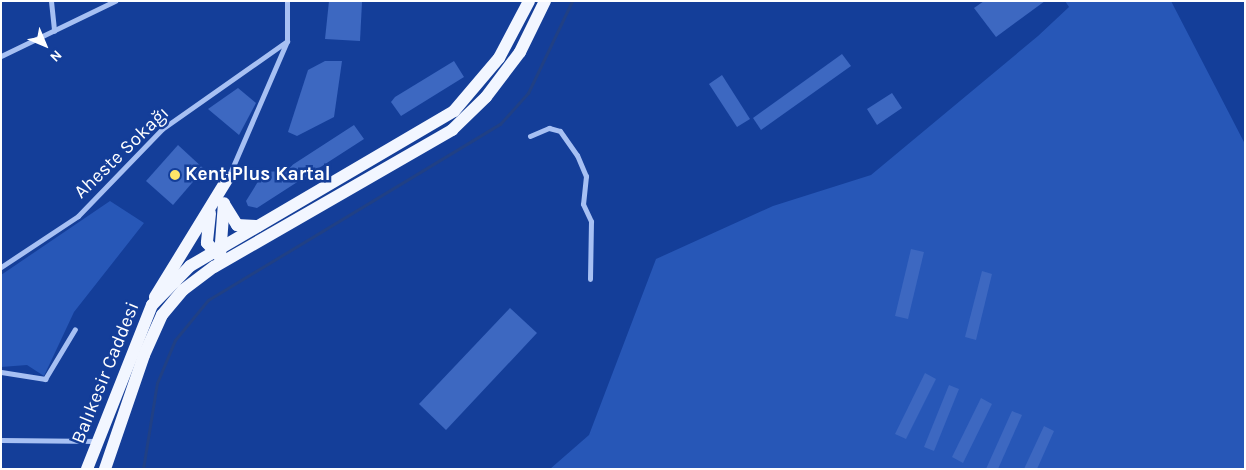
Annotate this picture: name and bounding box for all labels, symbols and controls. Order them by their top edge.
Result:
north arrow [20,20,70,70]
text: N [46,46,66,66]
street label: Aheste Sokağı [70,102,174,204]
place label: Kent Plus Kartal [185,164,331,186]
marker: Kent Plus Kartal [169,169,181,181]
street label: Balıkesir Caddesi [67,299,145,447]

